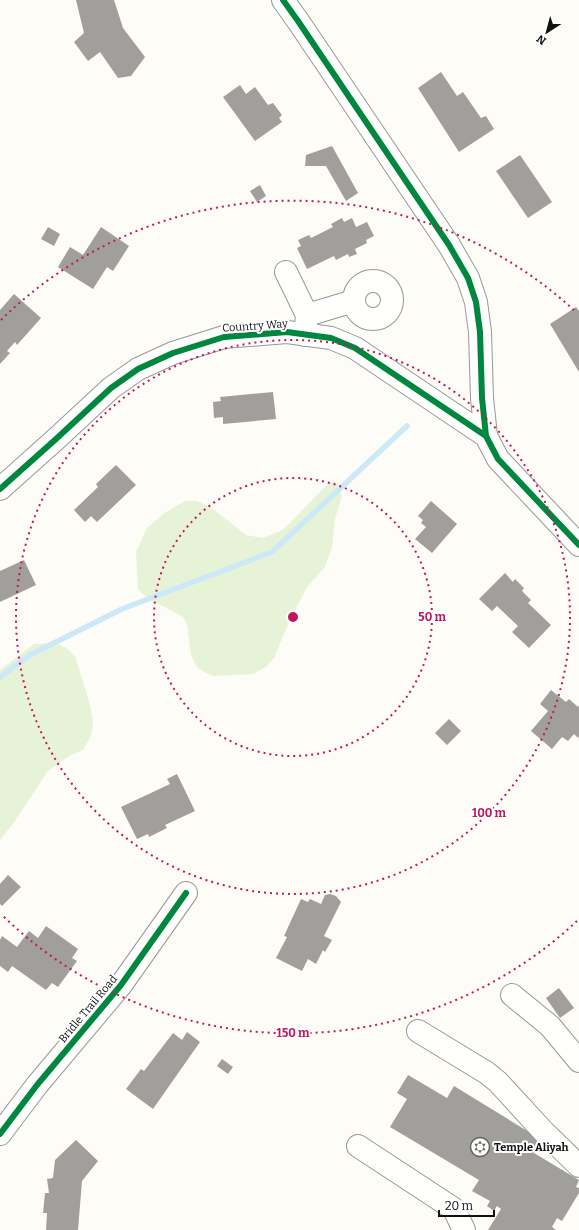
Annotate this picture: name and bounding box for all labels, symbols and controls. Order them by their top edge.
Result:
north arrow [527,12,567,52]
text: N [534,32,549,47]
street label: Country Way [222,317,288,335]
centre of rings [286,610,300,624]
text: 50 m [418,610,446,624]
text: 100 m [472,806,507,820]
street label: Bridle Trail Road [56,972,120,1045]
text: 150 m [277,1026,310,1040]
synagogue icon: Temple Aliyah [469,1136,491,1158]
place label: Temple Aliyah [494,1141,569,1154]
scale bar [439,1192,494,1218]
text: 20 m [445,1199,474,1213]

